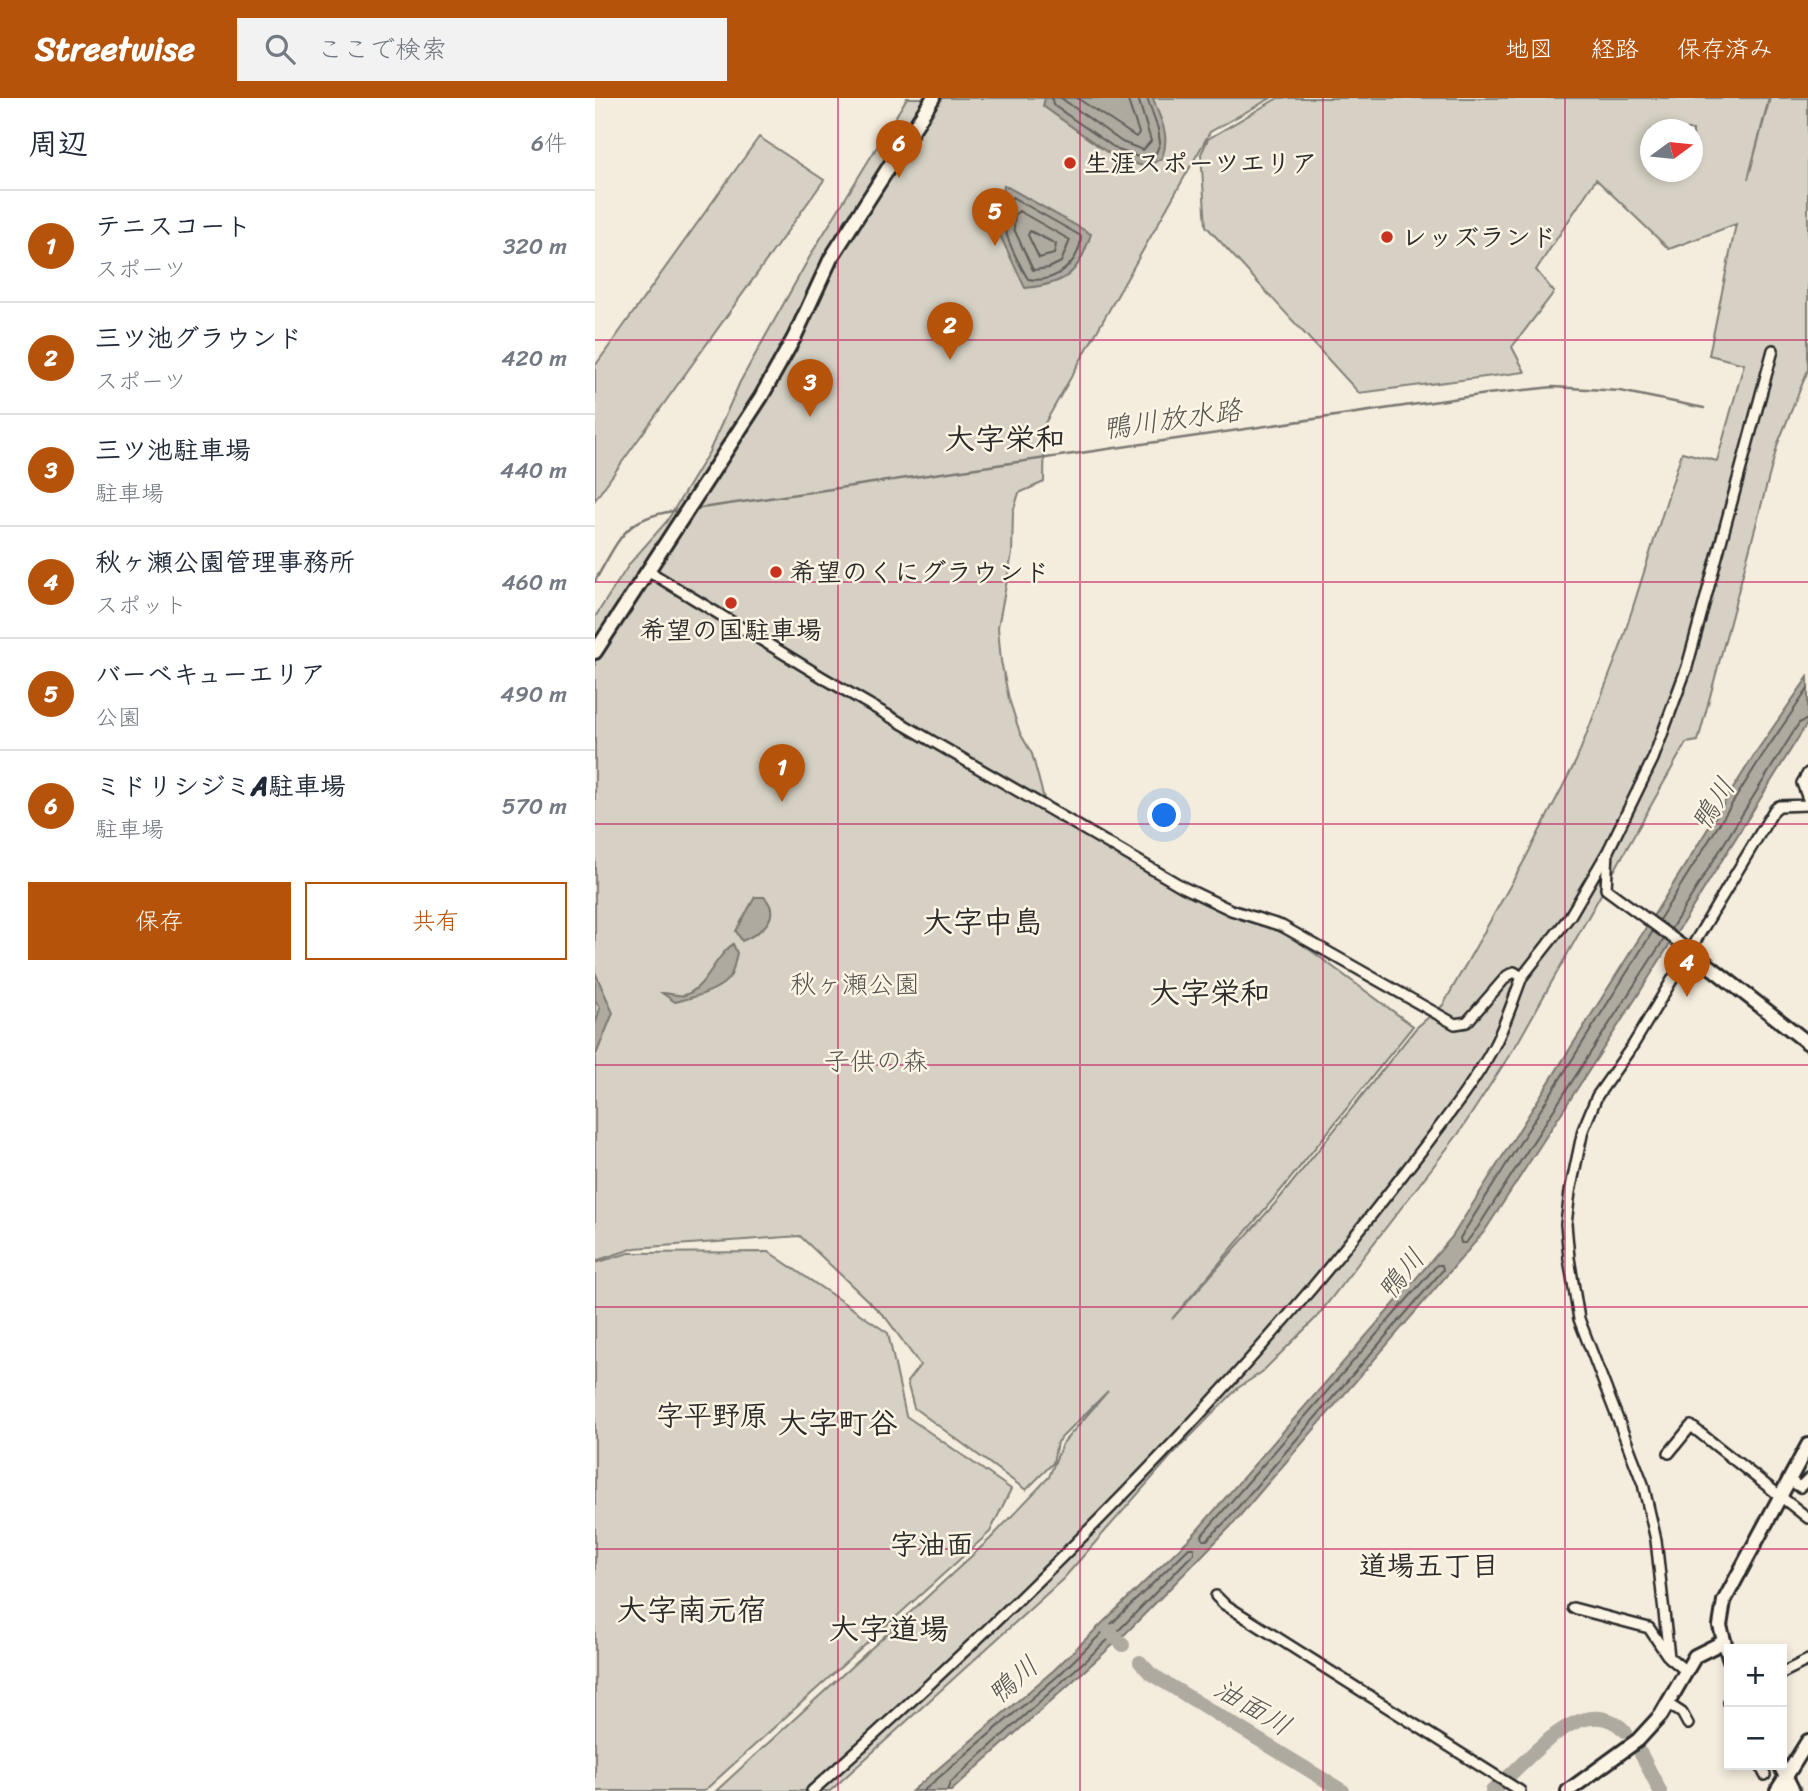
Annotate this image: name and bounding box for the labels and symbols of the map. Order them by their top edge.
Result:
north arrow [1640,119,1703,182]
pin: 6 [876,120,922,178]
place label: 生涯スポーツエリア [1084,140,1317,186]
marker: 生涯スポーツエリア [1062,155,1078,171]
pin: 5 [972,188,1018,246]
place label: レッズランド [1401,214,1557,260]
marker: レッズランド [1379,229,1395,245]
pin: 2 [927,302,973,360]
pin: 3 [787,359,833,417]
water label: 鴨川放水路 [1099,385,1247,453]
district label: 大字栄和 [945,412,1065,466]
place label: 希望のくにグラウンド [790,549,1050,595]
marker: 希望のくにグラウンド [768,564,784,580]
marker: 希望の国駐車場 [723,595,739,611]
place label: 希望の国駐車場 [640,607,822,653]
pin: 1 [759,744,805,802]
water label: 鴨川 [1677,767,1749,841]
your location [1147,798,1181,832]
district label: 大字中島 [923,895,1043,949]
pin: 4 [1664,939,1710,997]
park label: 秋ヶ瀬公園 [790,961,920,1007]
district label: 大字栄和 [1150,966,1270,1020]
park label: 子供の森 [824,1038,928,1084]
water label: 鴨川 [1364,1237,1438,1311]
district label: 字平野原 [656,1391,768,1440]
district label: 大字町谷 [778,1396,898,1450]
district label: 字油面 [890,1520,974,1569]
district label: 道場五丁目 [1359,1541,1499,1590]
district label: 大字南元宿 [617,1583,767,1637]
district label: 大字道場 [829,1602,949,1656]
water label: 鴨川 [976,1643,1050,1717]
water label: 油面川 [1204,1664,1302,1750]

